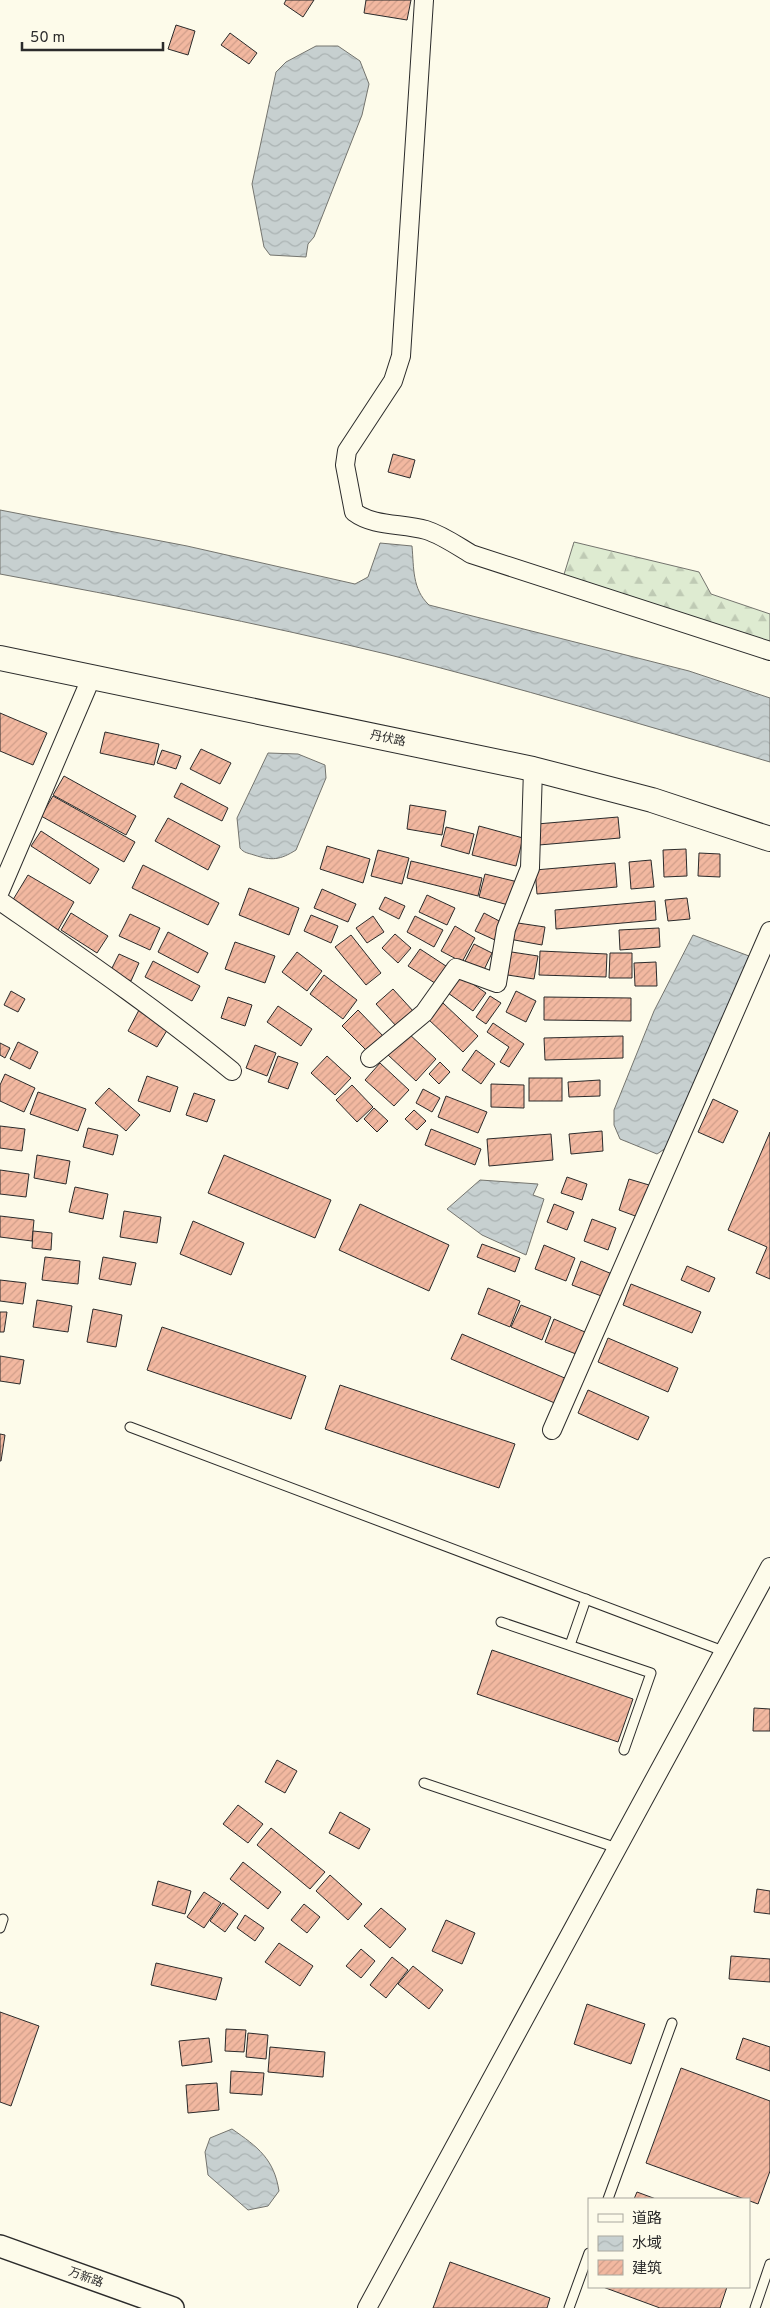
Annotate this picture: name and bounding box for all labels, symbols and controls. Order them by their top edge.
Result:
scale bar [22,20,164,52]
text: 50 m [30,29,65,48]
street label: 丹伏路 [369,727,407,751]
legend [588,2198,750,2288]
text: 道路 [632,2210,662,2229]
text: 水域 [632,2235,662,2254]
text: 建筑 [632,2260,662,2279]
street label: 万新路 [66,2264,105,2292]

